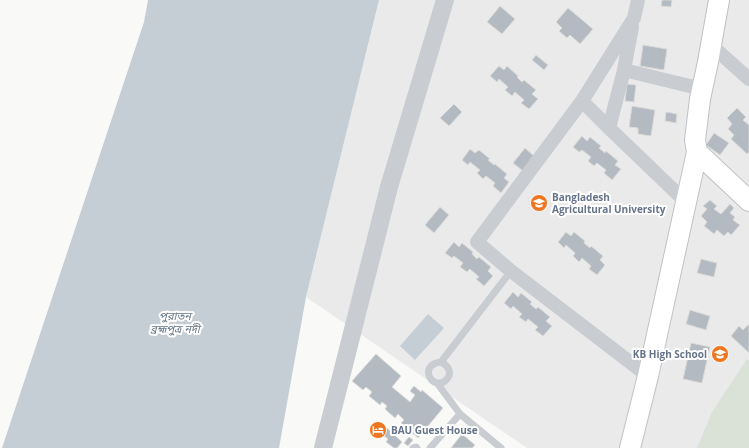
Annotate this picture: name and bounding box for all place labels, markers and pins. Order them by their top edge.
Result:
place label: Bangladesh Agricultural University [552,190,666,216]
school or university icon: Bangladesh Agricultural University [529,193,549,213]
school or university icon: KB High School [710,344,730,364]
place label: KB High School [633,347,707,361]
hotel icon: BAU Guest House [368,420,388,440]
place label: BAU Guest House [391,423,478,437]

